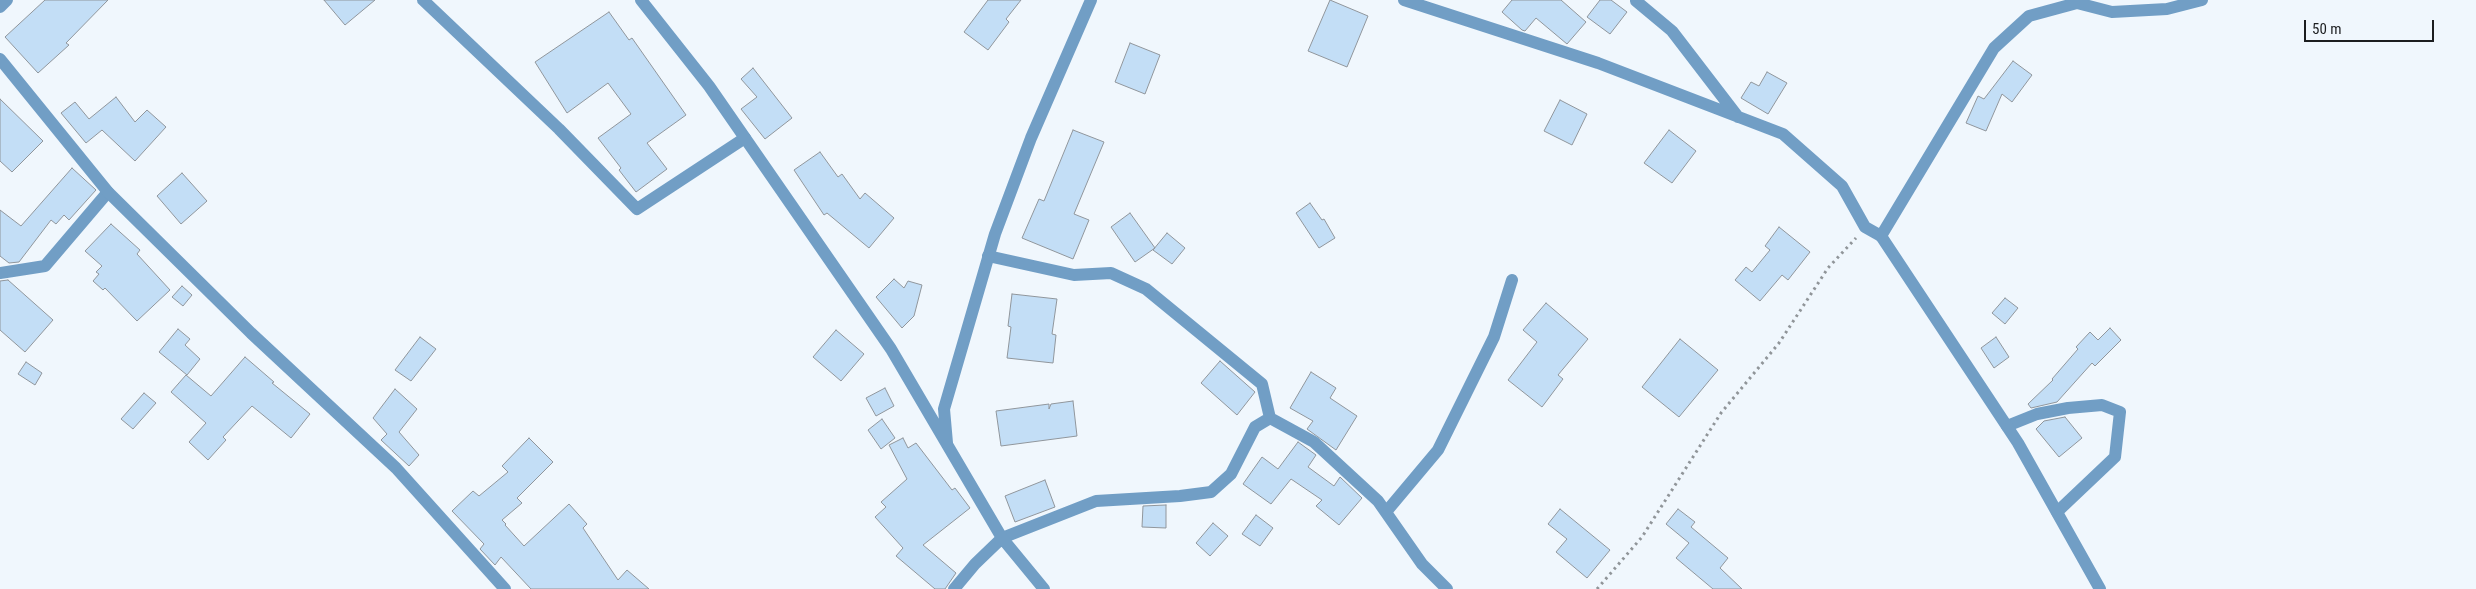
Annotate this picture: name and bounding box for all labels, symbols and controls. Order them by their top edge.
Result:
scale bar [2306,10,2436,42]
text: 50 m [2312,20,2342,38]

